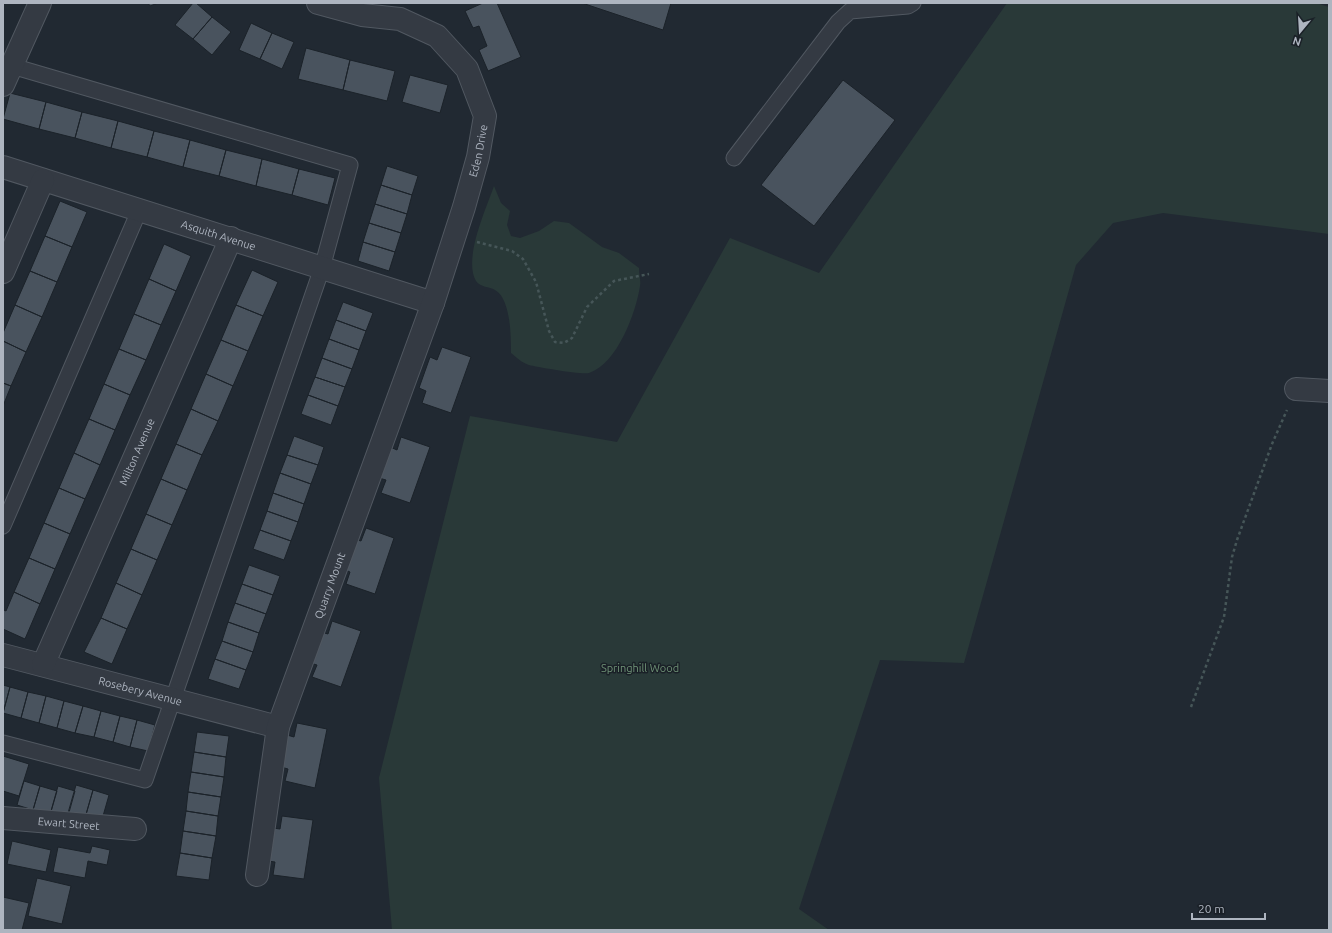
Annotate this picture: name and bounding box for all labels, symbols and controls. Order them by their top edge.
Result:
north arrow [1280,12,1320,52]
text: N [1291,35,1303,48]
street label: Eden Drive [467,123,489,178]
street label: Asquith Avenue [180,218,257,253]
street label: Milton Avenue [117,416,157,487]
street label: Quarry Mount [312,550,348,620]
park label: Springhill Wood [601,662,679,674]
street label: Rosebery Avenue [97,674,183,708]
street label: Ewart Street [37,815,101,832]
scale bar [1192,895,1265,921]
text: 20 m [1198,902,1225,915]

